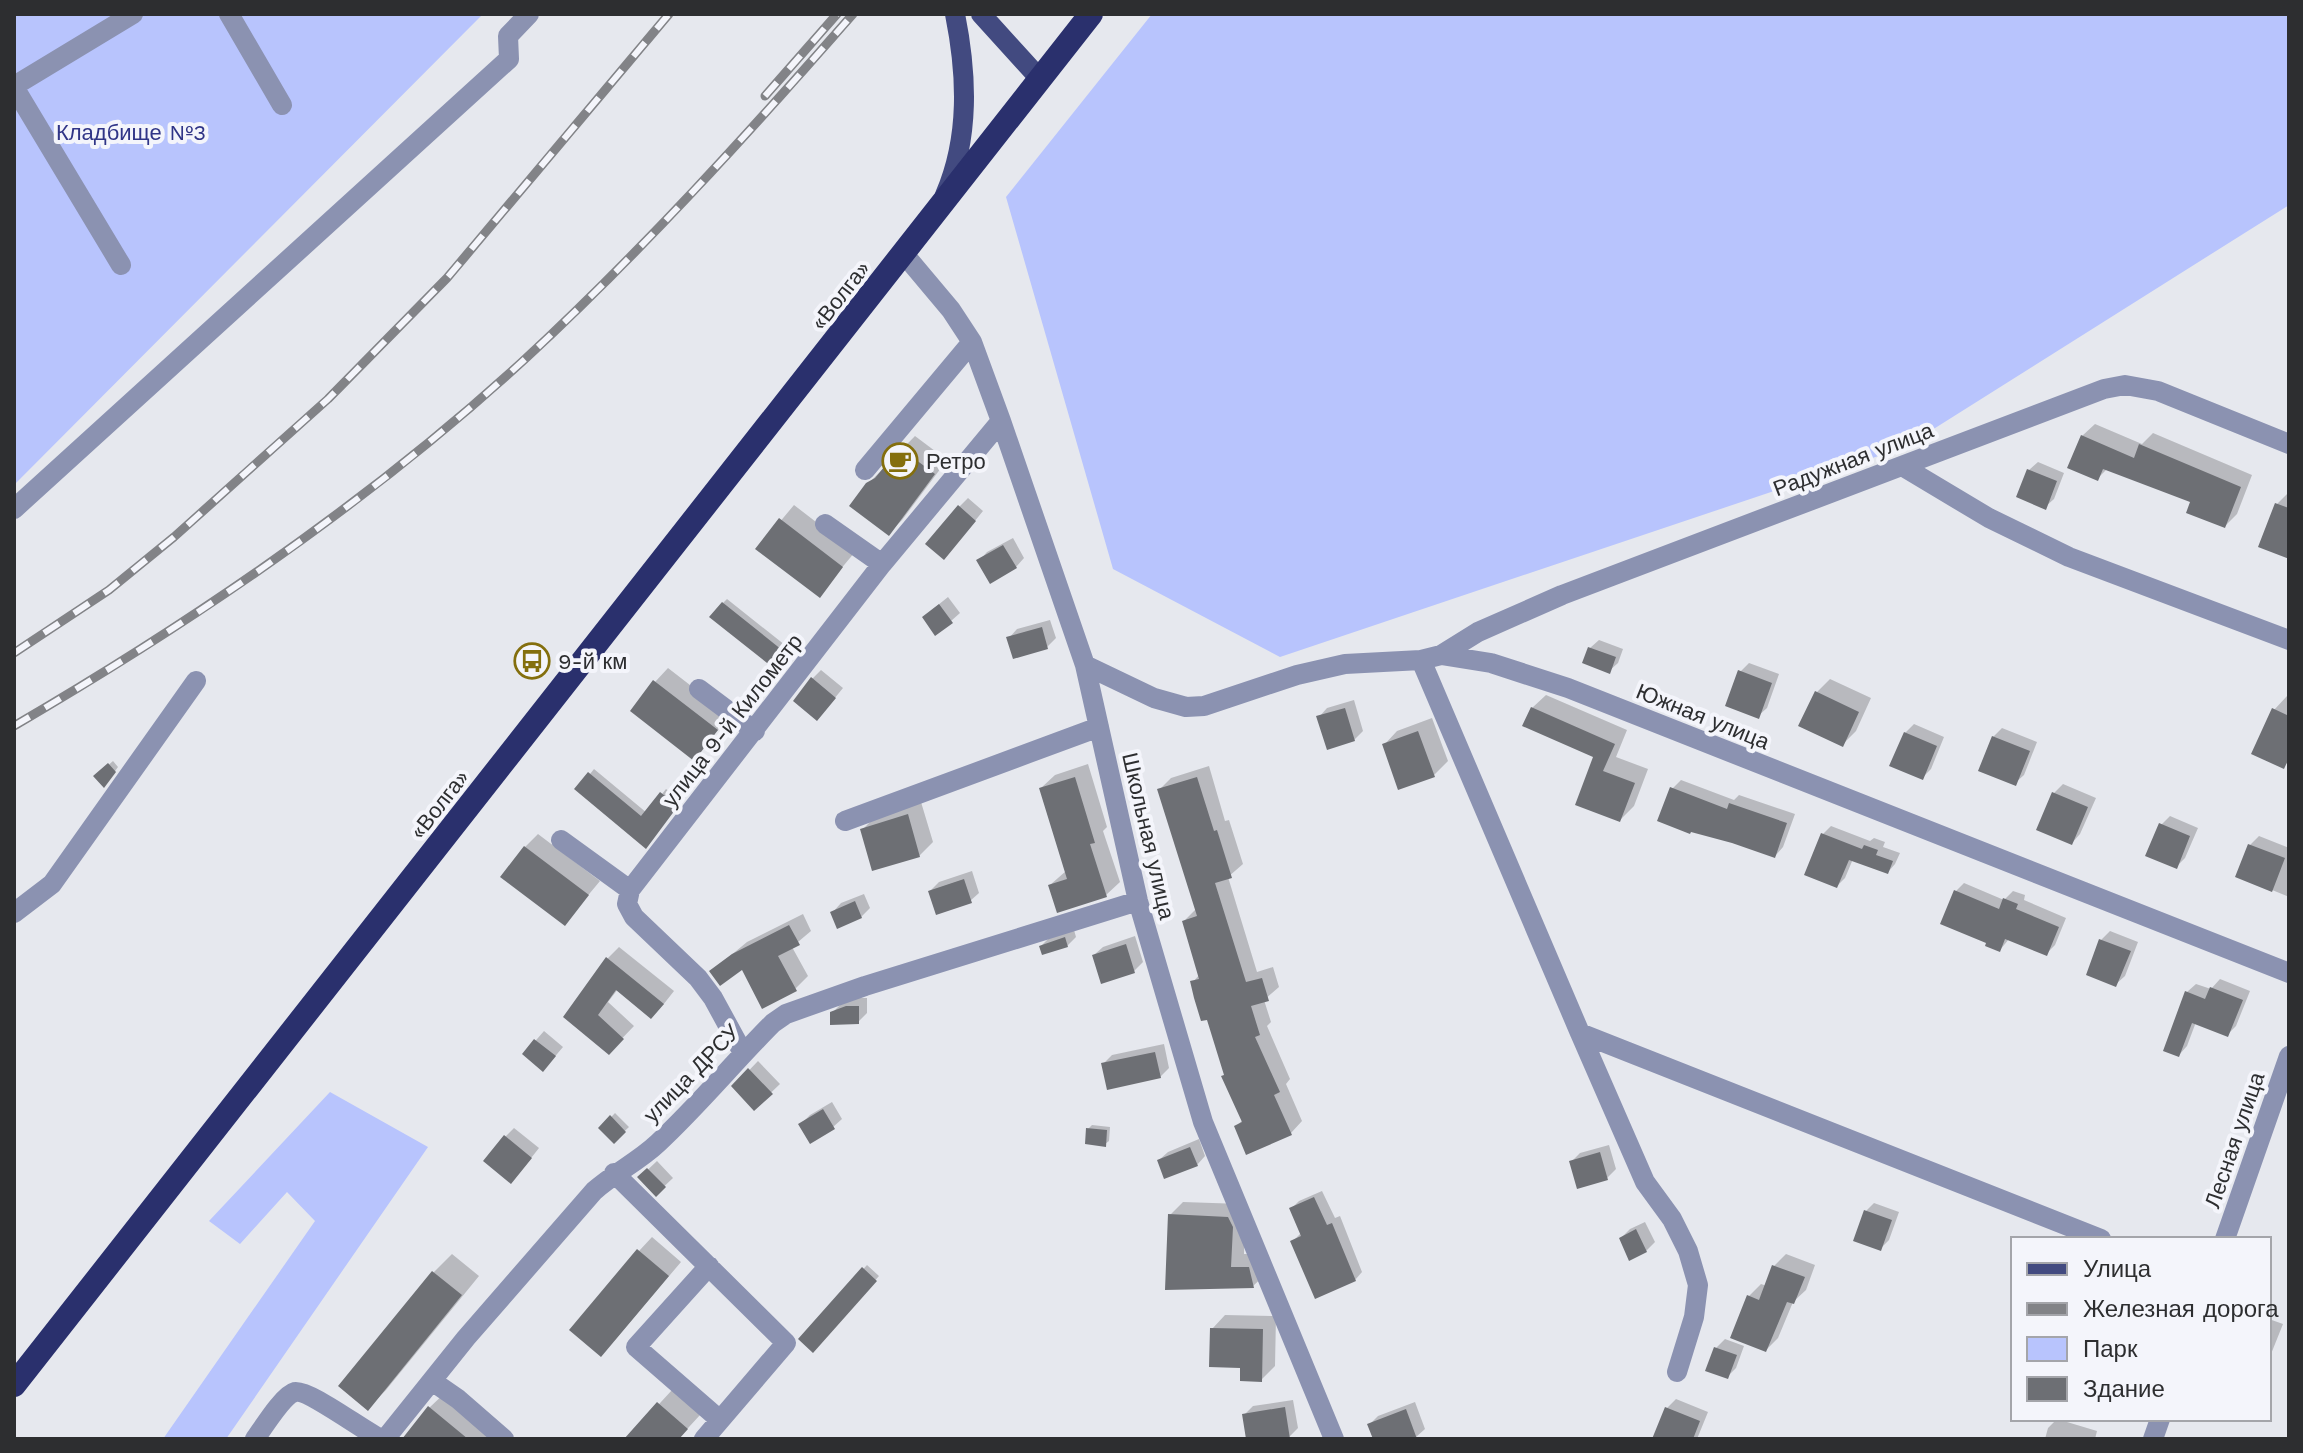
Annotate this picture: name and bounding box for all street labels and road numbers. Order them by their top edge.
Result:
street label: «Волга» [806,256,875,335]
street label: Радужная улица [1770,417,1937,501]
street label: улица 9-й Километр [657,629,807,812]
street label: Южная улица [1633,678,1774,755]
street label: Школьная улица [1117,750,1180,923]
street label: «Волга» [405,765,474,844]
street label: улица ДРСУ [638,1018,745,1128]
street label: Лесная улица [2200,1068,2270,1211]

